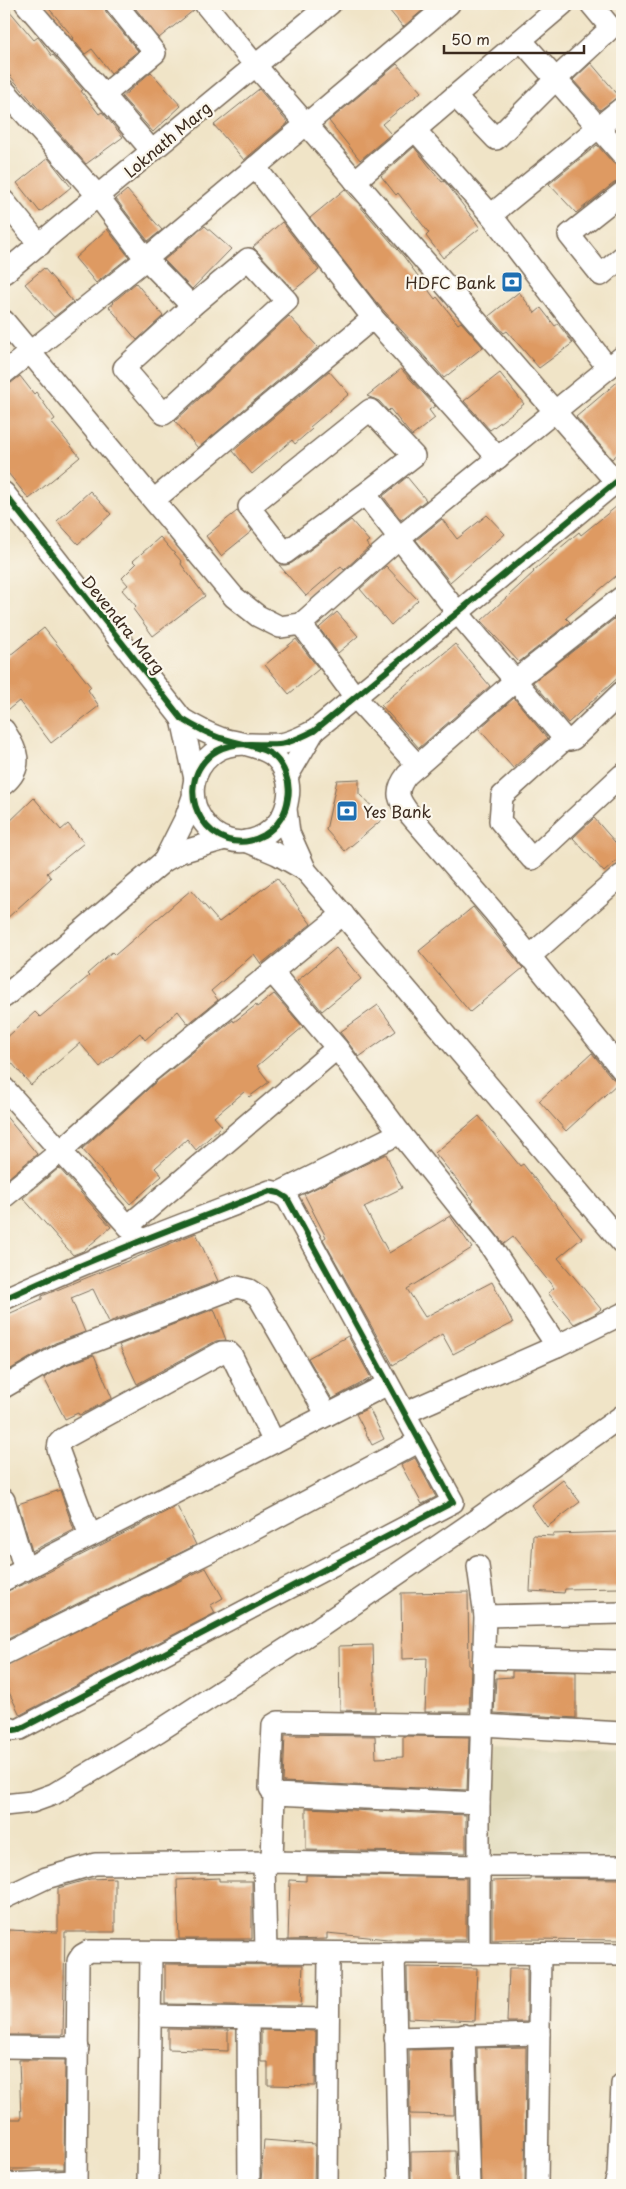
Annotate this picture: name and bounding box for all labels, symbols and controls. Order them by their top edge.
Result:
scale bar [444,22,584,54]
text: 50 m [451,27,490,50]
street label: Loknath Marg [118,95,216,183]
place label: HDFC Bank [405,270,496,294]
bank icon: HDFC Bank [500,270,524,294]
street label: Devendra Marg [77,569,171,679]
bank icon: Yes Bank [335,799,359,823]
place label: Yes Bank [363,799,432,823]

